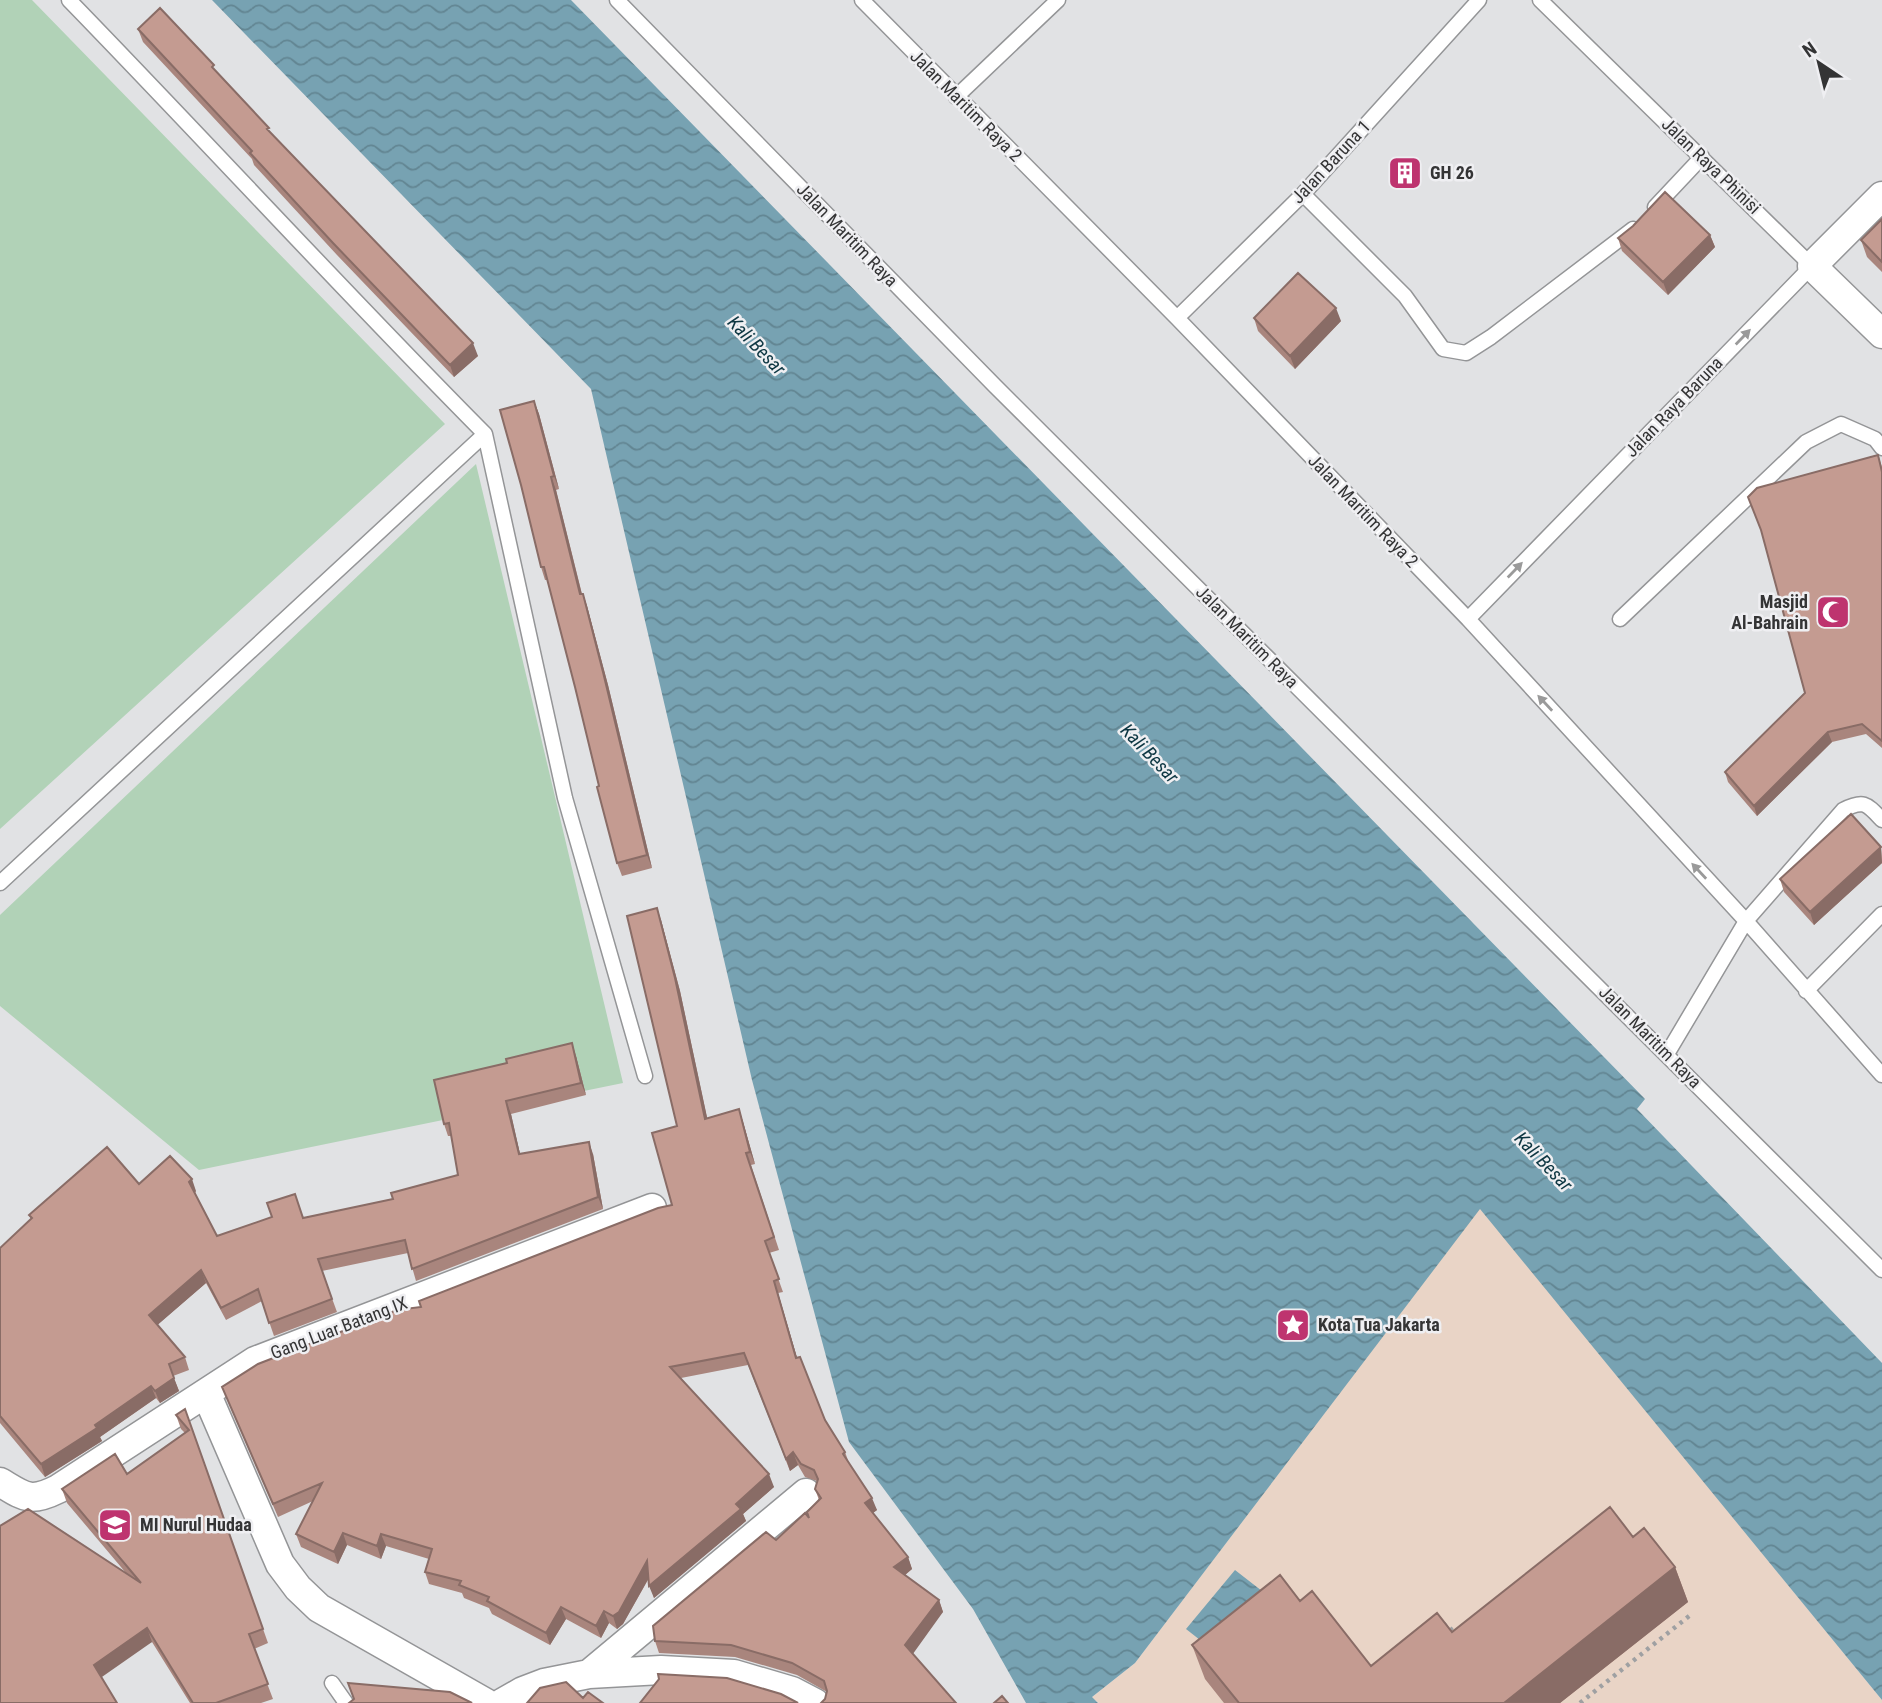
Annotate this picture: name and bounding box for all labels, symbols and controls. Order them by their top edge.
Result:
north arrow [1784,28,1854,98]
text: N [1798,37,1821,62]
street label: Jalan Maritim Raya 2 [906,46,1027,166]
street label: Jalan Raya Phinisi [1658,113,1765,218]
street label: Jalan Baruna 1 [1287,116,1374,208]
building icon: GH 26 [1386,154,1424,192]
place label: GH 26 [1430,162,1474,183]
street label: Jalan Maritim Raya [793,178,902,291]
water label: Kali Besar [723,311,791,380]
one-way arrow [1734,329,1750,346]
street label: Jalan Raya Baruna [1621,352,1727,461]
street label: Jalan Maritim Raya 2 [1304,450,1423,572]
one-way arrow [1507,562,1523,579]
street label: Jalan Maritim Raya [1192,581,1303,692]
place label: Masjid Al-Bahrain [1731,591,1808,633]
mosque icon: Masjid Al-Bahrain [1814,593,1852,631]
one-way arrow [1538,695,1554,712]
water label: Kali Besar [1116,719,1184,788]
one-way arrow [1692,863,1708,880]
street label: Jalan Maritim Raya [1595,981,1706,1092]
water label: Kali Besar [1510,1127,1578,1196]
street label: Gang Luar Batang IX [267,1292,410,1363]
place icon: Kota Tua Jakarta [1274,1306,1312,1344]
place label: Kota Tua Jakarta [1318,1314,1440,1335]
school or university icon: MI Nurul Hudaa [96,1506,134,1544]
place label: MI Nurul Hudaa [140,1514,252,1535]

